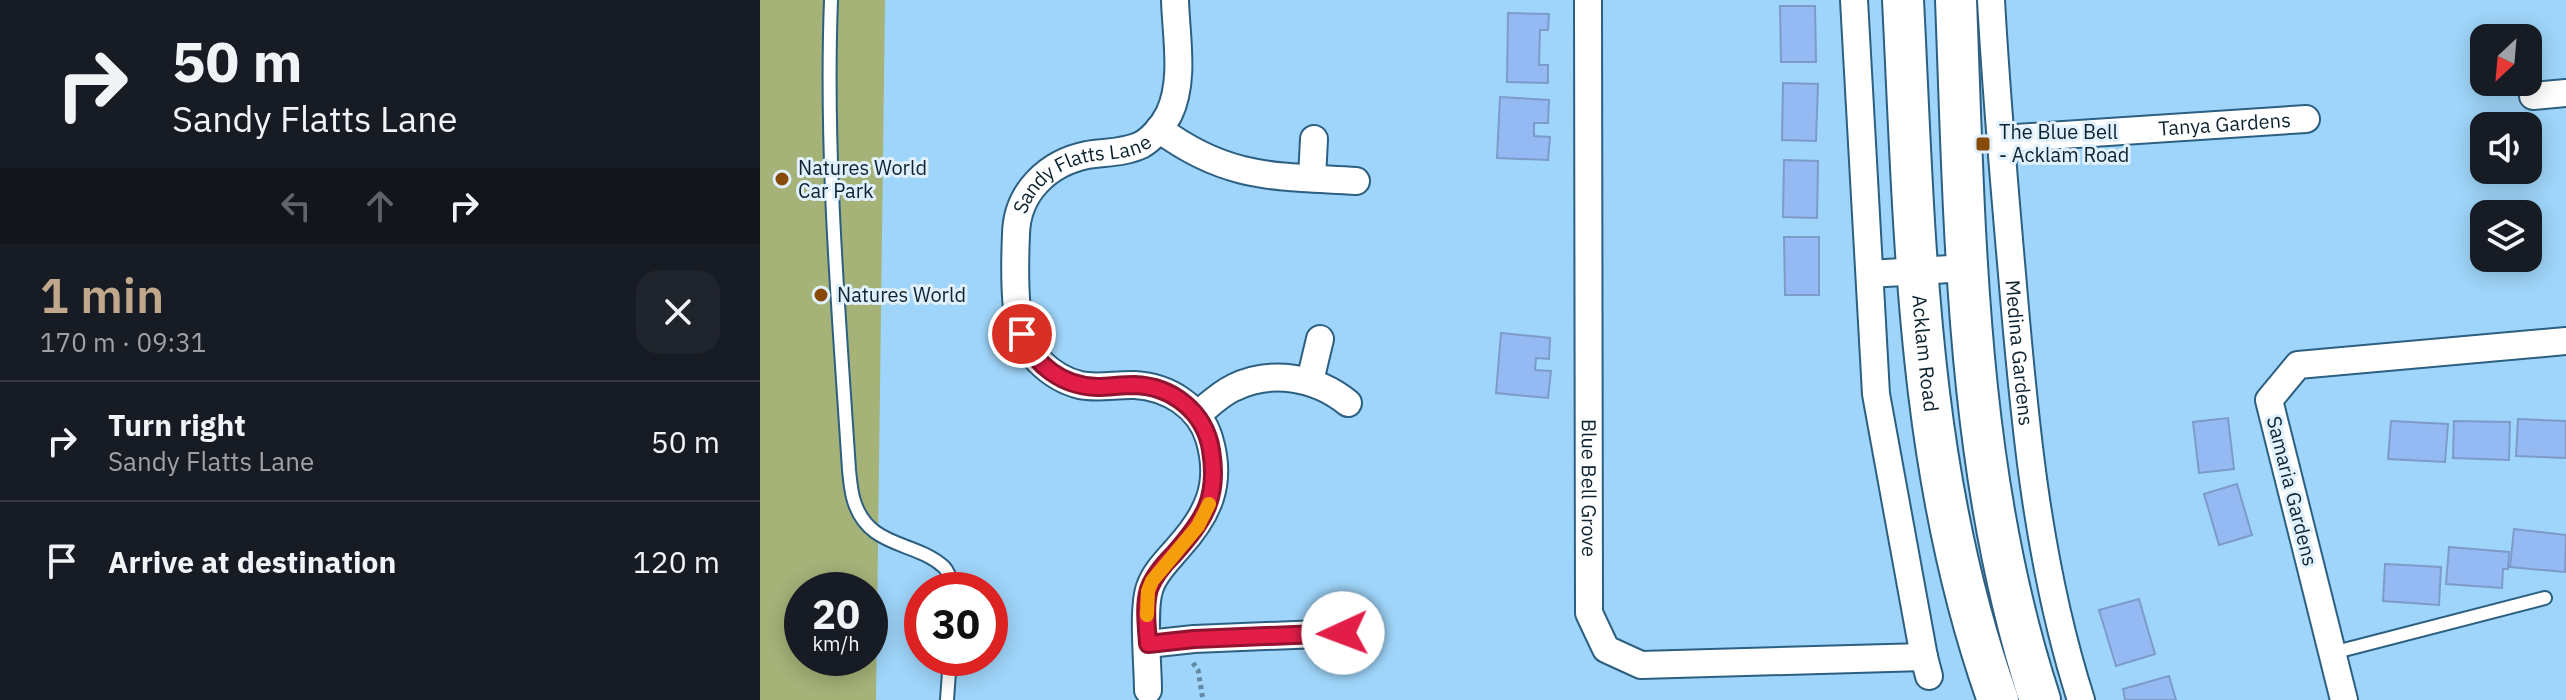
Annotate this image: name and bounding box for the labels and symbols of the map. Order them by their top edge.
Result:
north arrow [2470,24,2542,96]
street label: Tanya Gardens [2157,106,2292,142]
place label: The Blue Bell - Acklam Road [1999,118,2129,168]
street label: Sandy Flatts Lane [1006,128,1157,217]
marker: The Blue Bell - Acklam Road [1974,135,1992,153]
place label: Natures World Car Park [798,154,927,204]
marker: Natures World Car Park [773,170,791,188]
street label: Medina Gardens [2000,279,2040,427]
place label: Natures World [837,281,966,308]
marker: Natures World [812,286,830,304]
street label: Acklam Road [1906,294,1945,413]
pin [988,300,1056,368]
street label: Samaria Gardens [2261,413,2324,569]
street label: Blue Bell Grove [1576,419,1603,557]
speed limit sign: 30 [904,572,1008,676]
position arrow [1301,591,1385,675]

